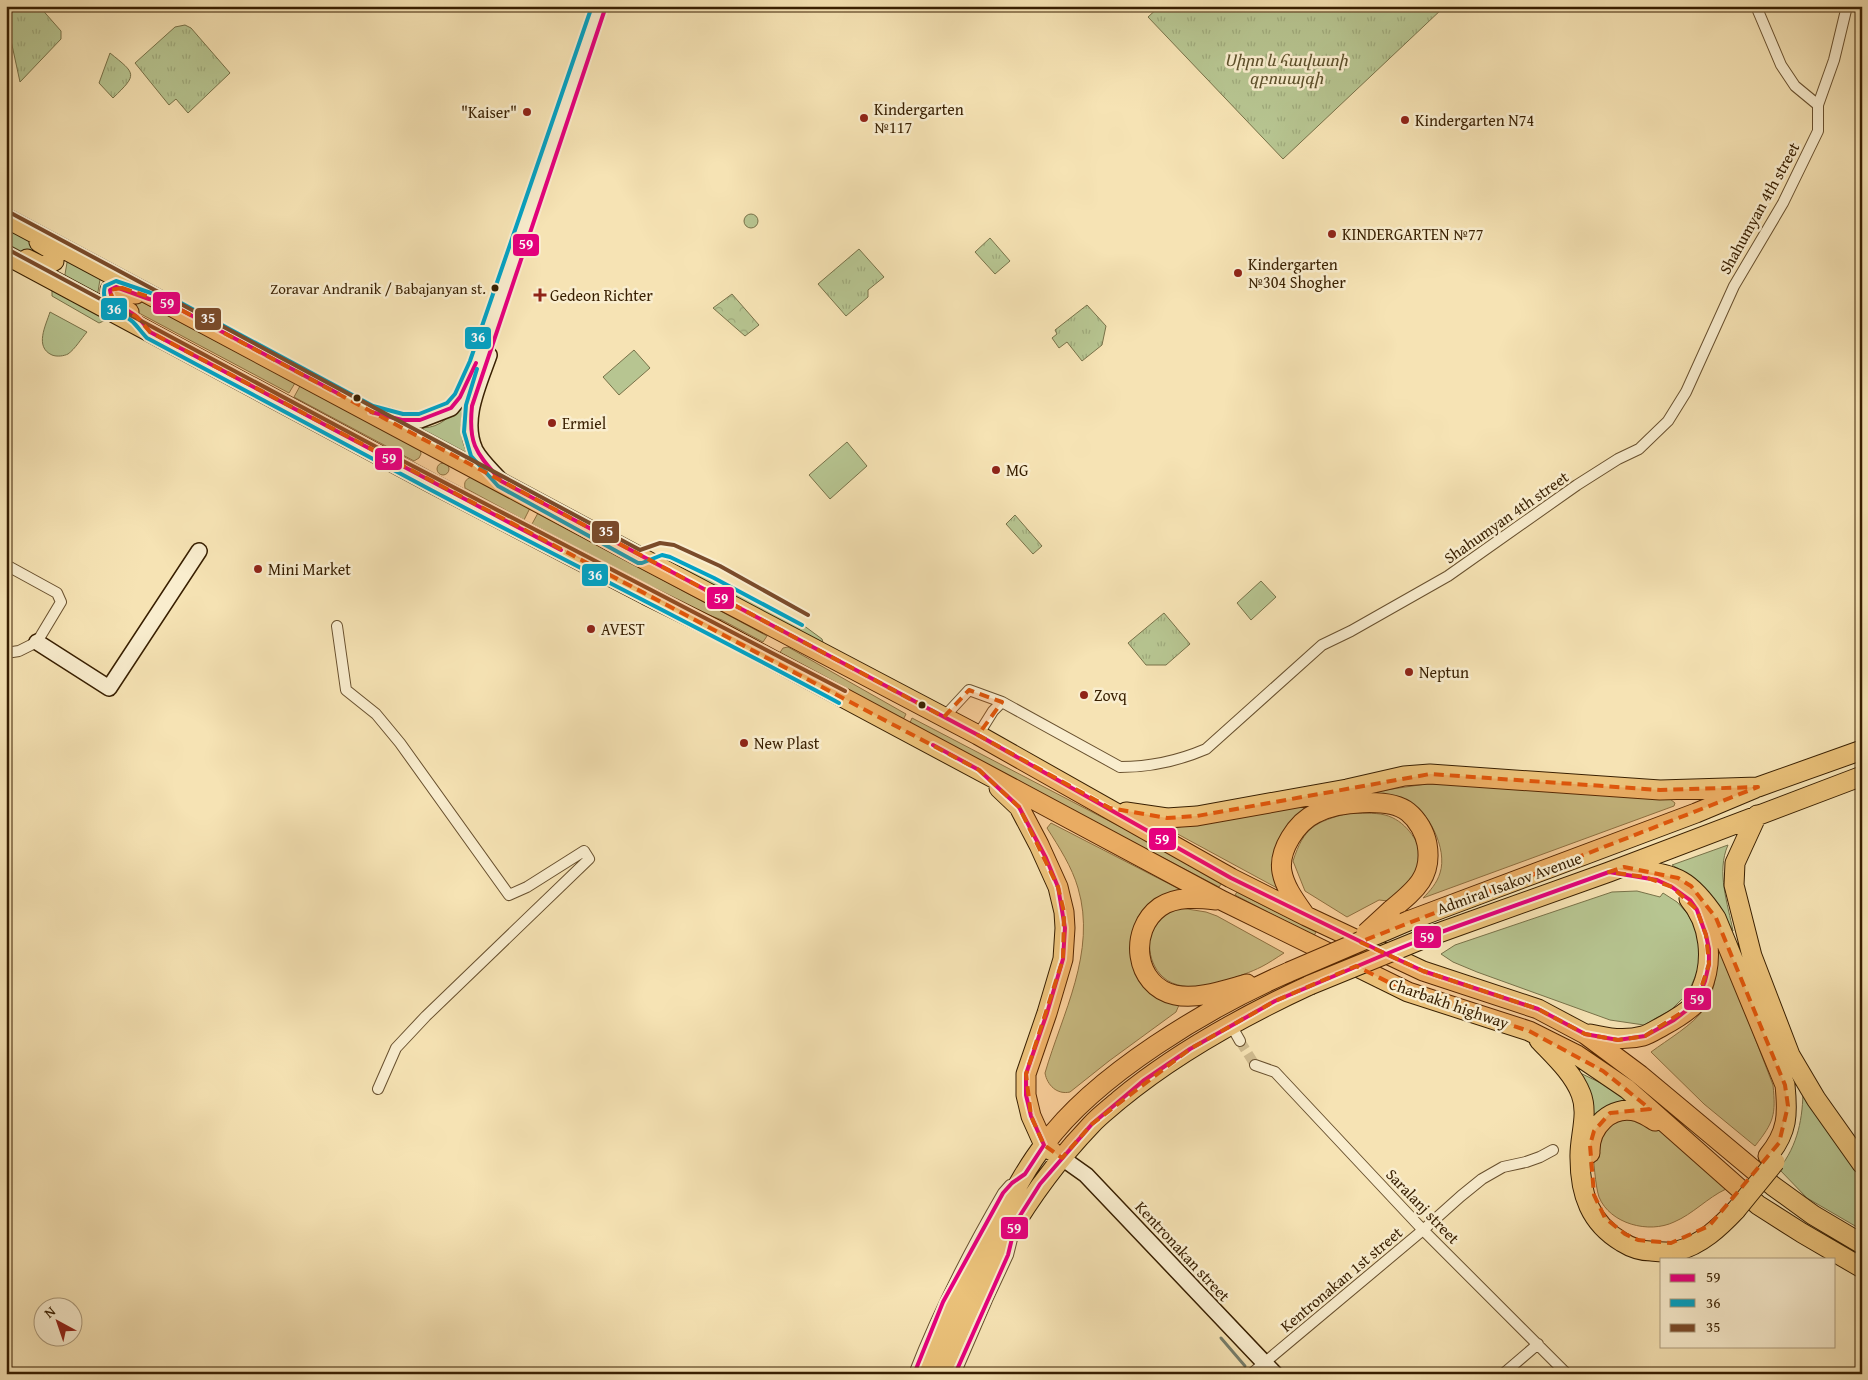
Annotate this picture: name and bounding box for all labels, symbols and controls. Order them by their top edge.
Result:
park label: Սիրո և հավատի զբոսայգի [1224,48,1349,90]
place label: Kindergarten №117 [874,97,964,139]
place label: "Kaiser" [461,100,517,124]
marker: "Kaiser" [521,106,533,118]
place label: Kindergarten N74 [1415,108,1535,132]
marker: Kindergarten №117 [858,112,870,124]
marker: Kindergarten N74 [1399,114,1411,126]
street label: Shahumyan 4th street [1713,137,1805,278]
place label: KINDERGARTEN №77 [1342,222,1484,246]
marker: KINDERGARTEN №77 [1326,228,1338,240]
line badge: 59 [512,233,540,257]
text: 59 [519,234,533,254]
place label: Kindergarten №304 Shogher [1248,252,1346,294]
marker: Kindergarten №304 Shogher [1232,267,1244,279]
place label: Zoravar Andranik / Babajanyan st. [270,278,486,299]
marker: Zoravar Andranik / Babajanyan st. [490,283,500,293]
place label: Gedeon Richter [550,283,653,307]
marker: Gedeon Richter [534,289,546,301]
line badge: 59 [152,291,181,315]
text: 59 [160,293,174,313]
line badge: 36 [100,297,128,321]
text: 36 [107,299,121,319]
line badge: 35 [194,307,222,331]
text: 35 [201,308,215,328]
line badge: 36 [464,326,492,350]
text: 36 [471,327,485,347]
unlabelled marker [352,393,362,403]
place label: Ermiel [562,411,607,435]
marker: Ermiel [546,417,558,429]
line badge: 59 [374,447,403,471]
text: 59 [382,448,396,468]
place label: MG [1006,458,1029,482]
marker: MG [990,464,1002,476]
street label: Shahumyan 4th street [1439,465,1574,569]
line badge: 35 [591,520,620,544]
text: 35 [599,521,613,541]
place label: Mini Market [268,557,351,581]
marker: Mini Market [252,563,264,575]
line badge: 36 [581,563,609,587]
text: 36 [588,565,602,585]
line badge: 59 [706,586,735,610]
text: 59 [714,588,728,608]
place label: AVEST [601,617,645,641]
marker: AVEST [585,623,597,635]
place label: Neptun [1419,660,1469,684]
marker: Neptun [1403,666,1415,678]
place label: Zovq [1094,683,1127,707]
marker: Zovq [1078,689,1090,701]
unlabelled marker [917,700,927,710]
place label: New Plast [754,731,820,755]
marker: New Plast [738,737,750,749]
line badge: 59 [1148,827,1177,851]
text: 59 [1155,829,1169,849]
street label: Admiral Isakov Avenue [1433,846,1585,920]
line badge: 59 [1413,925,1442,949]
text: 59 [1420,927,1434,947]
street label: Charbakh highway [1386,971,1512,1035]
line badge: 59 [1683,987,1712,1011]
text: 59 [1690,989,1704,1009]
street label: Saralanj street [1381,1163,1466,1250]
street label: Kentronakan street [1130,1195,1236,1307]
line badge: 59 [1000,1216,1029,1240]
text: 59 [1007,1218,1021,1238]
street label: Kentronakan 1st street [1275,1220,1408,1337]
legend [1660,1258,1836,1348]
text: 59 [1706,1266,1720,1287]
text: 36 [1706,1292,1720,1313]
north arrow [32,1298,82,1348]
text: N [40,1301,60,1323]
text: 35 [1706,1316,1720,1337]

